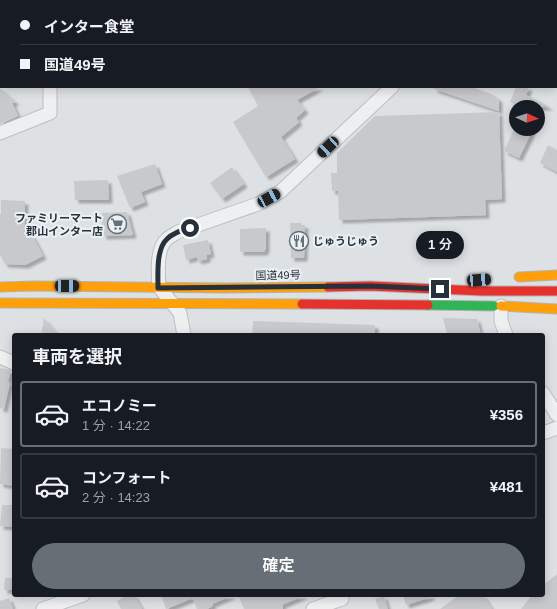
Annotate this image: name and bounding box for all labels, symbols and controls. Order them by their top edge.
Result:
text: インター食堂 [44,18,134,35]
text: 国道49号 [44,56,106,73]
north arrow [509,100,545,136]
map controls [509,100,545,136]
car [315,134,341,160]
car [256,187,282,209]
place label: ファミリーマート 郡山インター店 [15,212,103,237]
supermarket icon: ファミリーマート 郡山インター店 [106,213,128,235]
route start [181,219,199,237]
restaurant icon: じゅうじゅう [288,230,310,252]
callout: 1 分 [416,231,464,259]
place label: じゅうじゅう [313,235,379,247]
text: 1 分 [428,237,452,252]
street label: 国道49号 [255,269,301,281]
car [467,273,491,287]
car [55,280,79,292]
route end [431,280,449,298]
text: 車両を選択 [32,347,122,367]
icon: car [34,396,70,432]
text: エコノミー [82,397,157,414]
text: ¥356 [490,406,523,423]
text: 1 分 · 14:22 [82,418,150,433]
icon: car [34,468,70,504]
text: コンフォート [82,469,172,486]
text: ¥481 [490,478,523,495]
text: 2 分 · 14:23 [82,490,150,505]
button: 確定 [32,543,525,589]

